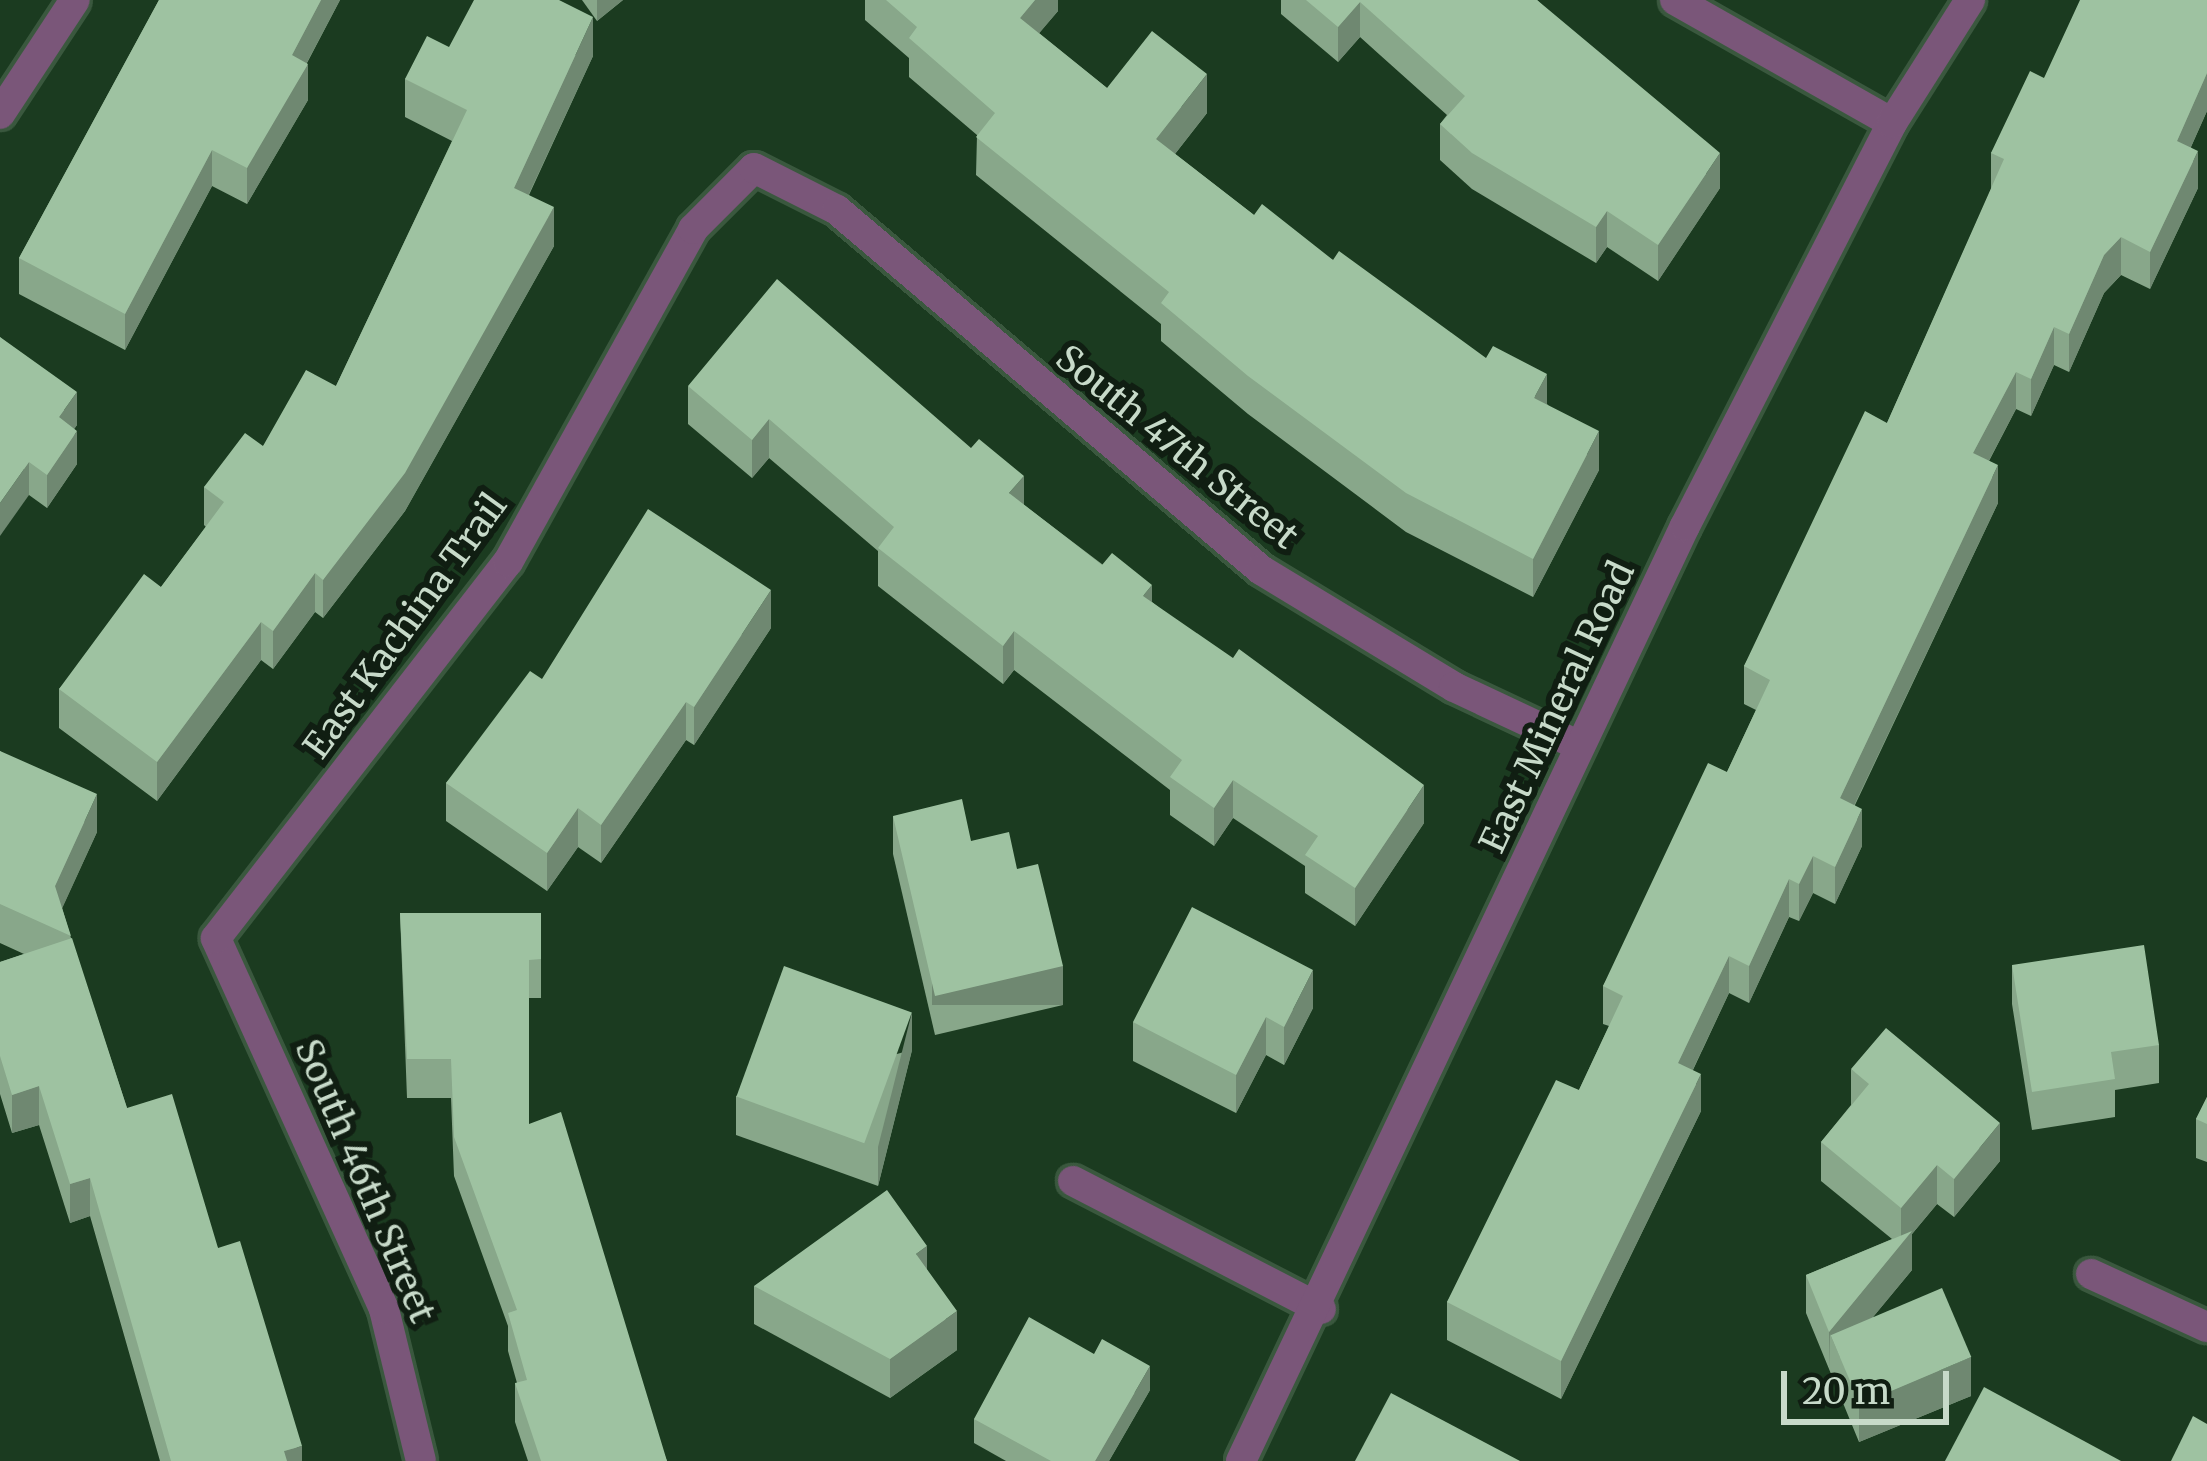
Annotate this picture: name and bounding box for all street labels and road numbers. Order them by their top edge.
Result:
street label: South 47th Street [1047,336,1307,558]
street label: East Kachina Trail [294,485,516,767]
street label: East Mineral Road [1471,555,1643,859]
street label: South 46th Street [286,1033,444,1329]

